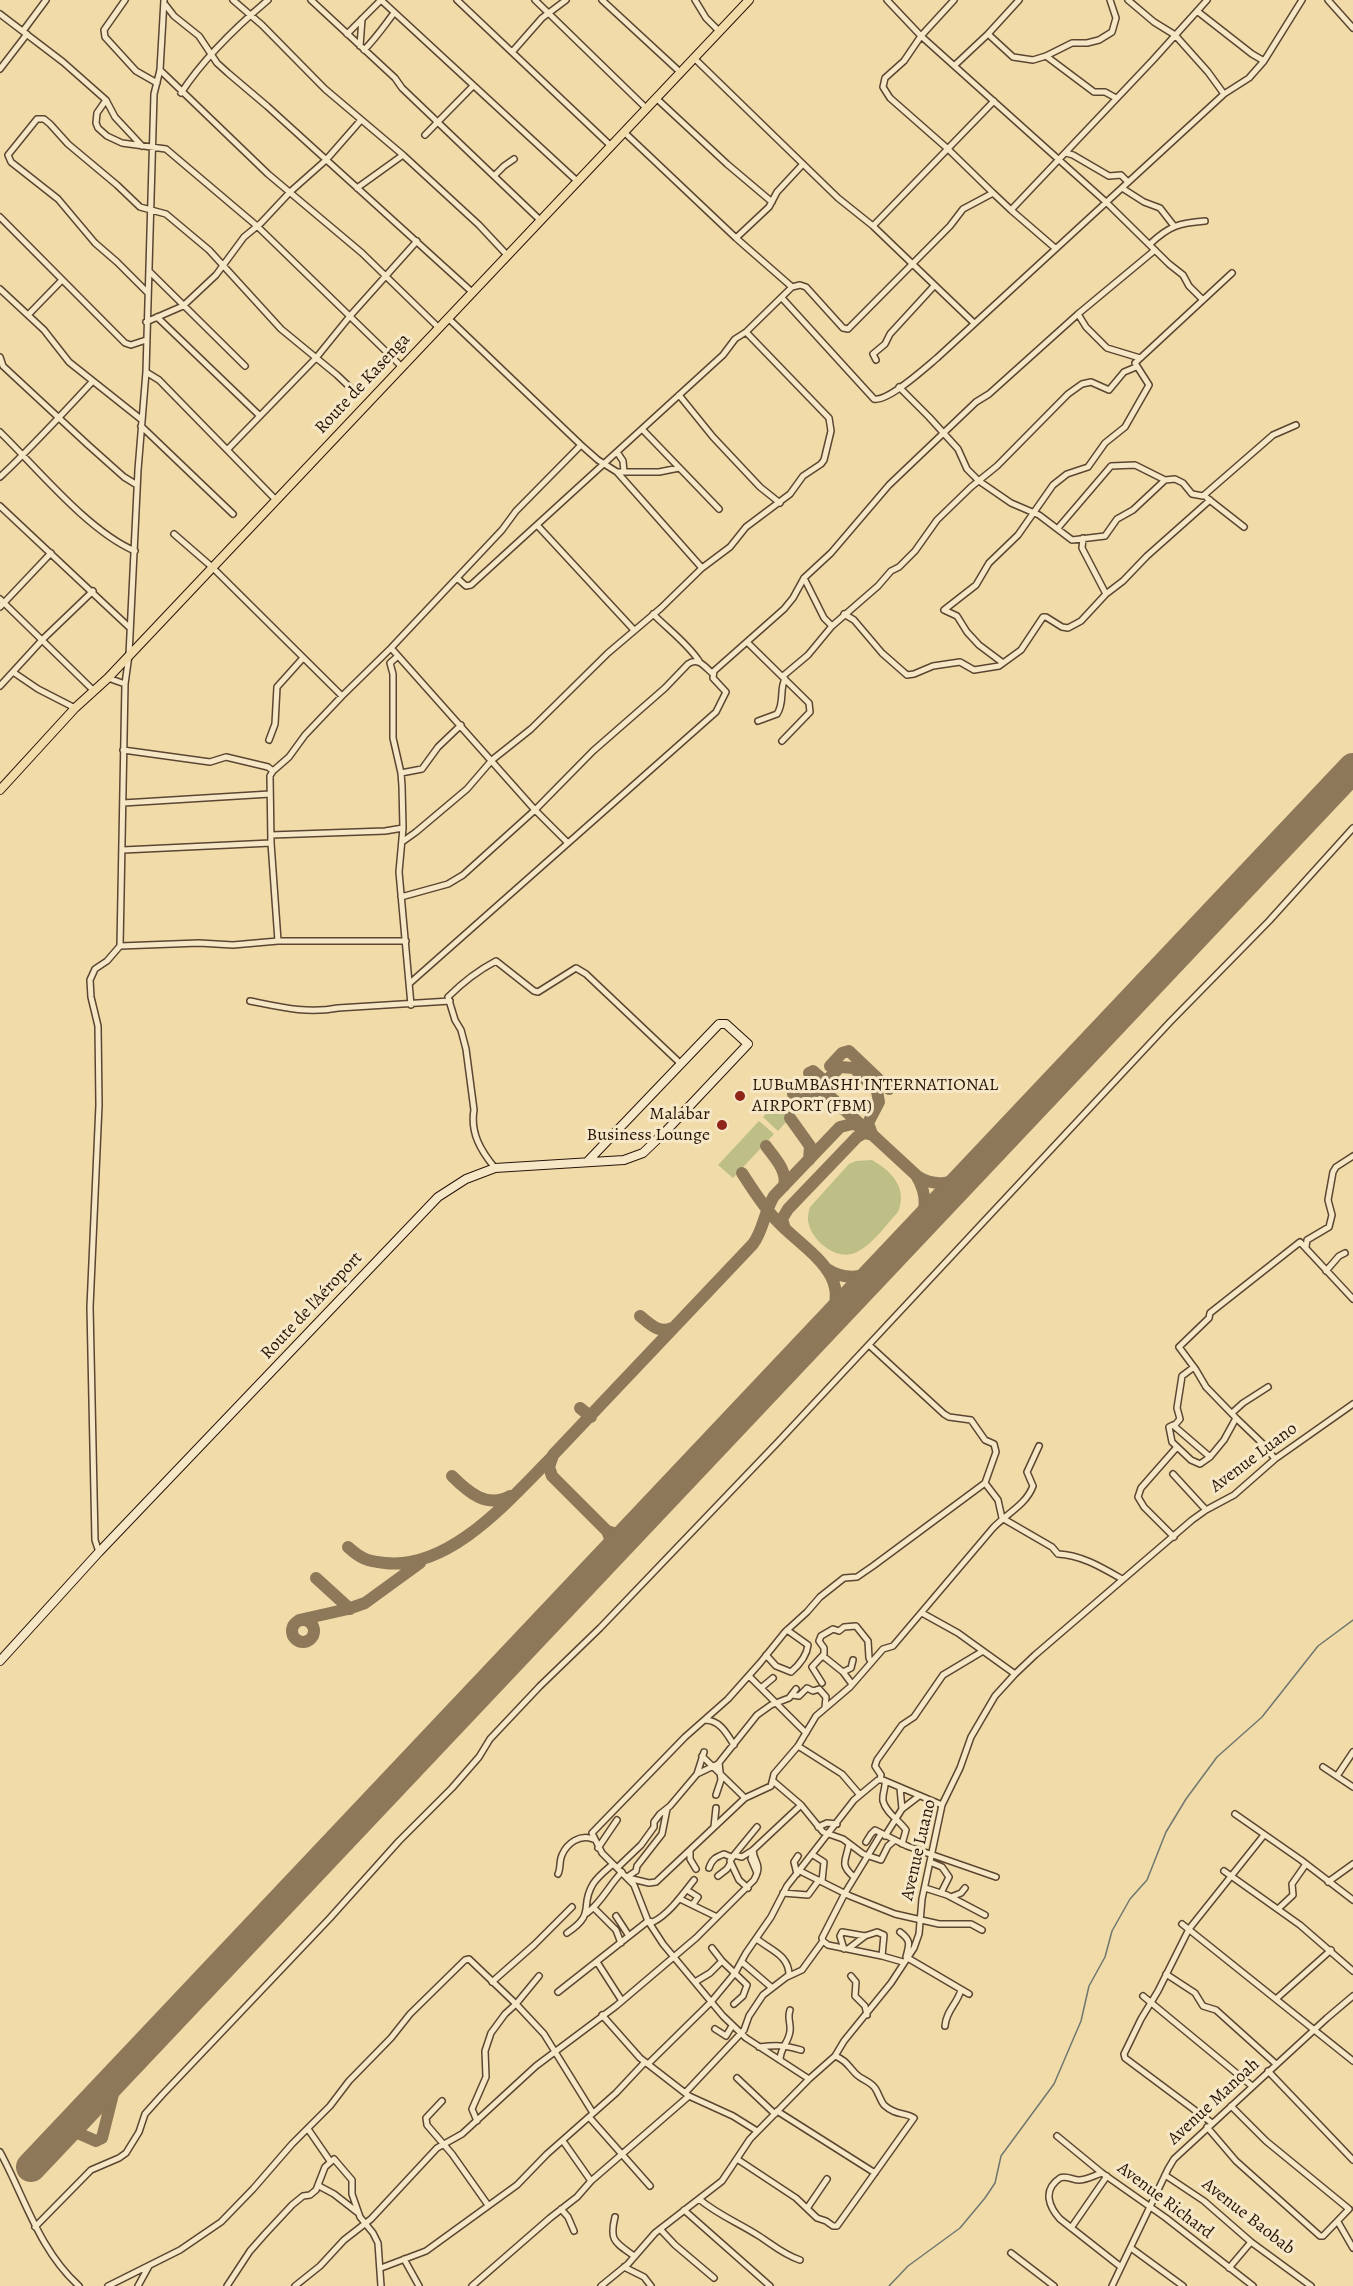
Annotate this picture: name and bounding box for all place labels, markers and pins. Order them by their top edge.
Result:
place label: LUBuMBASHI INTERNATIONAL AIRPORT (FBM) [752,1075,998,1118]
marker: LUBuMBASHI INTERNATIONAL AIRPORT (FBM) [733,1089,747,1103]
place label: Malabar Business Lounge [586,1104,710,1146]
marker: Malabar Business Lounge [715,1118,729,1132]

